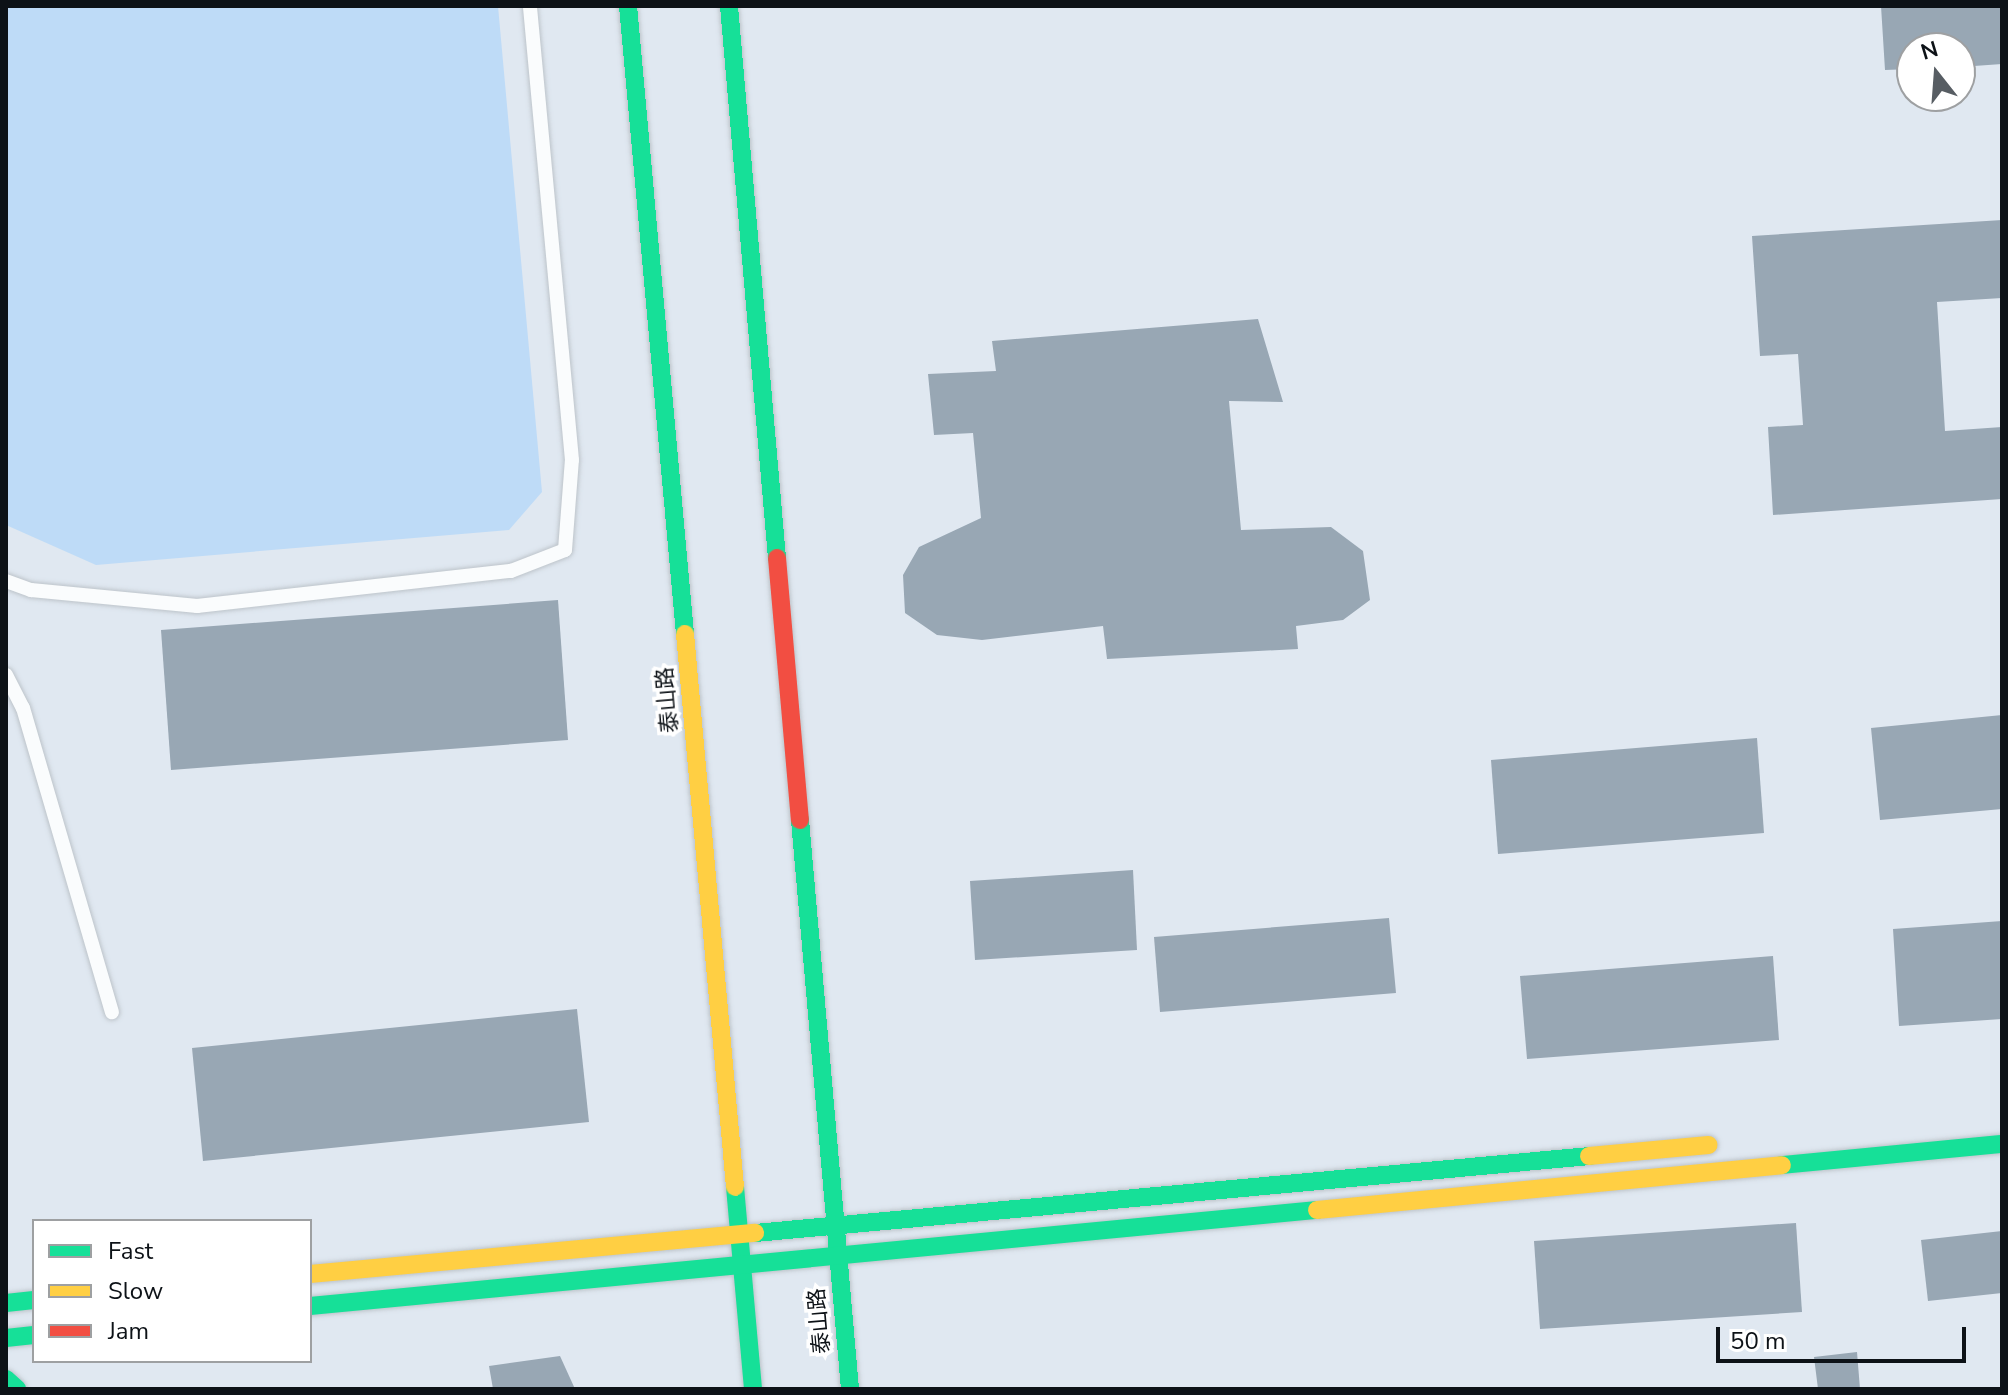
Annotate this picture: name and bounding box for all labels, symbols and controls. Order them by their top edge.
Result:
north arrow [1896,32,1976,112]
text: N [1917,34,1942,68]
street label: 泰山路 [652,666,684,734]
legend [32,1219,312,1363]
text: Fast [108,1235,153,1267]
text: Slow [108,1275,163,1307]
street label: 泰山路 [804,1287,836,1355]
scale bar [1720,1311,1970,1361]
text: Jam [108,1315,149,1347]
text: 50 m [1730,1325,1786,1357]

